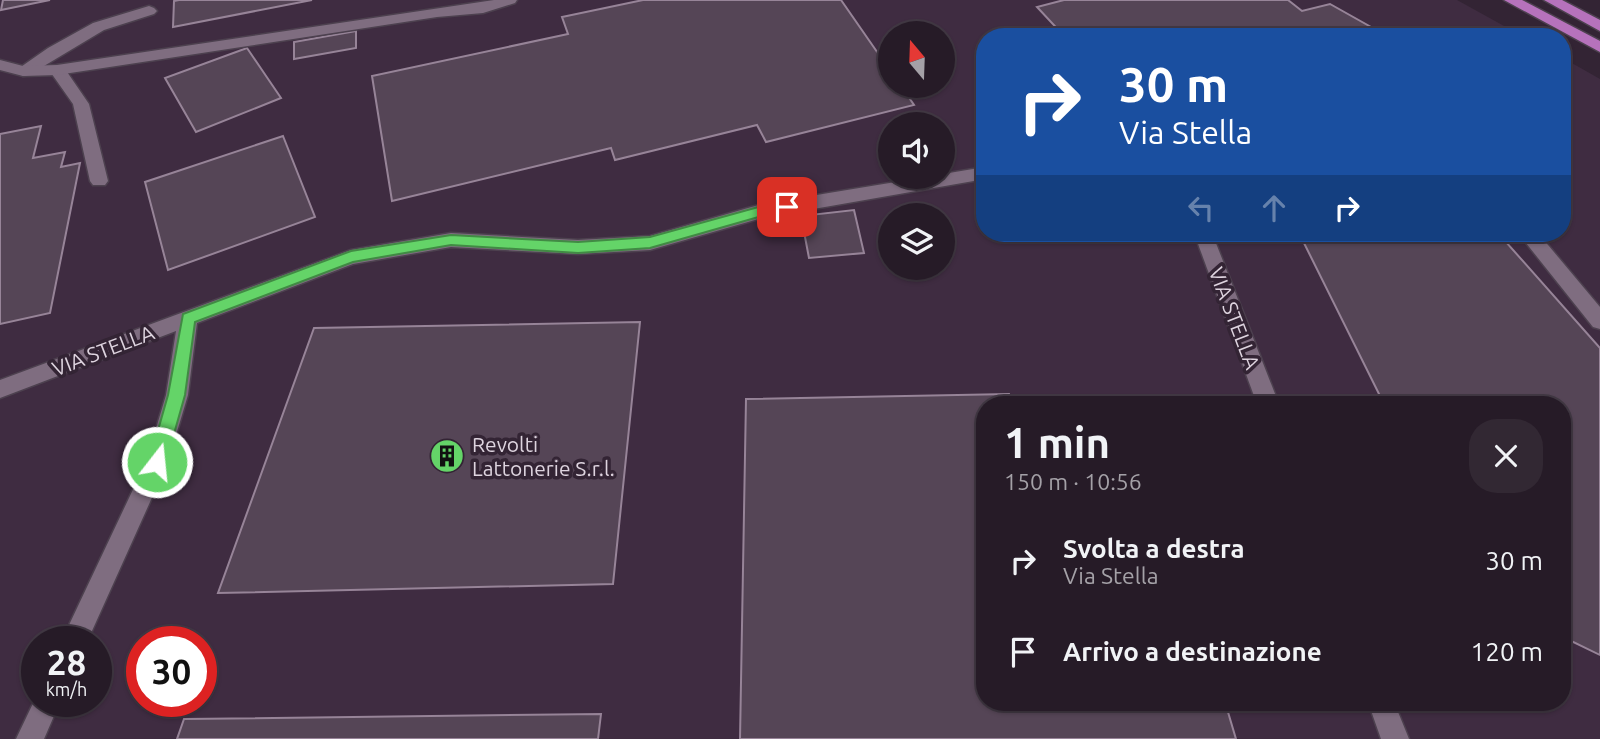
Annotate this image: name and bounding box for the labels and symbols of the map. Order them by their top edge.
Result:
north arrow [878,21,956,98]
pin [757,177,817,237]
street label: VIA STELLA [1205,264,1266,373]
street label: VIA STELLA [49,319,158,380]
position arrow [120,425,194,499]
place label: Revolti Lattonerie S.r.l. [472,432,615,480]
building icon: Revolti Lattonerie S.r.l. [428,437,466,475]
speed limit sign: 30 [126,626,217,717]

